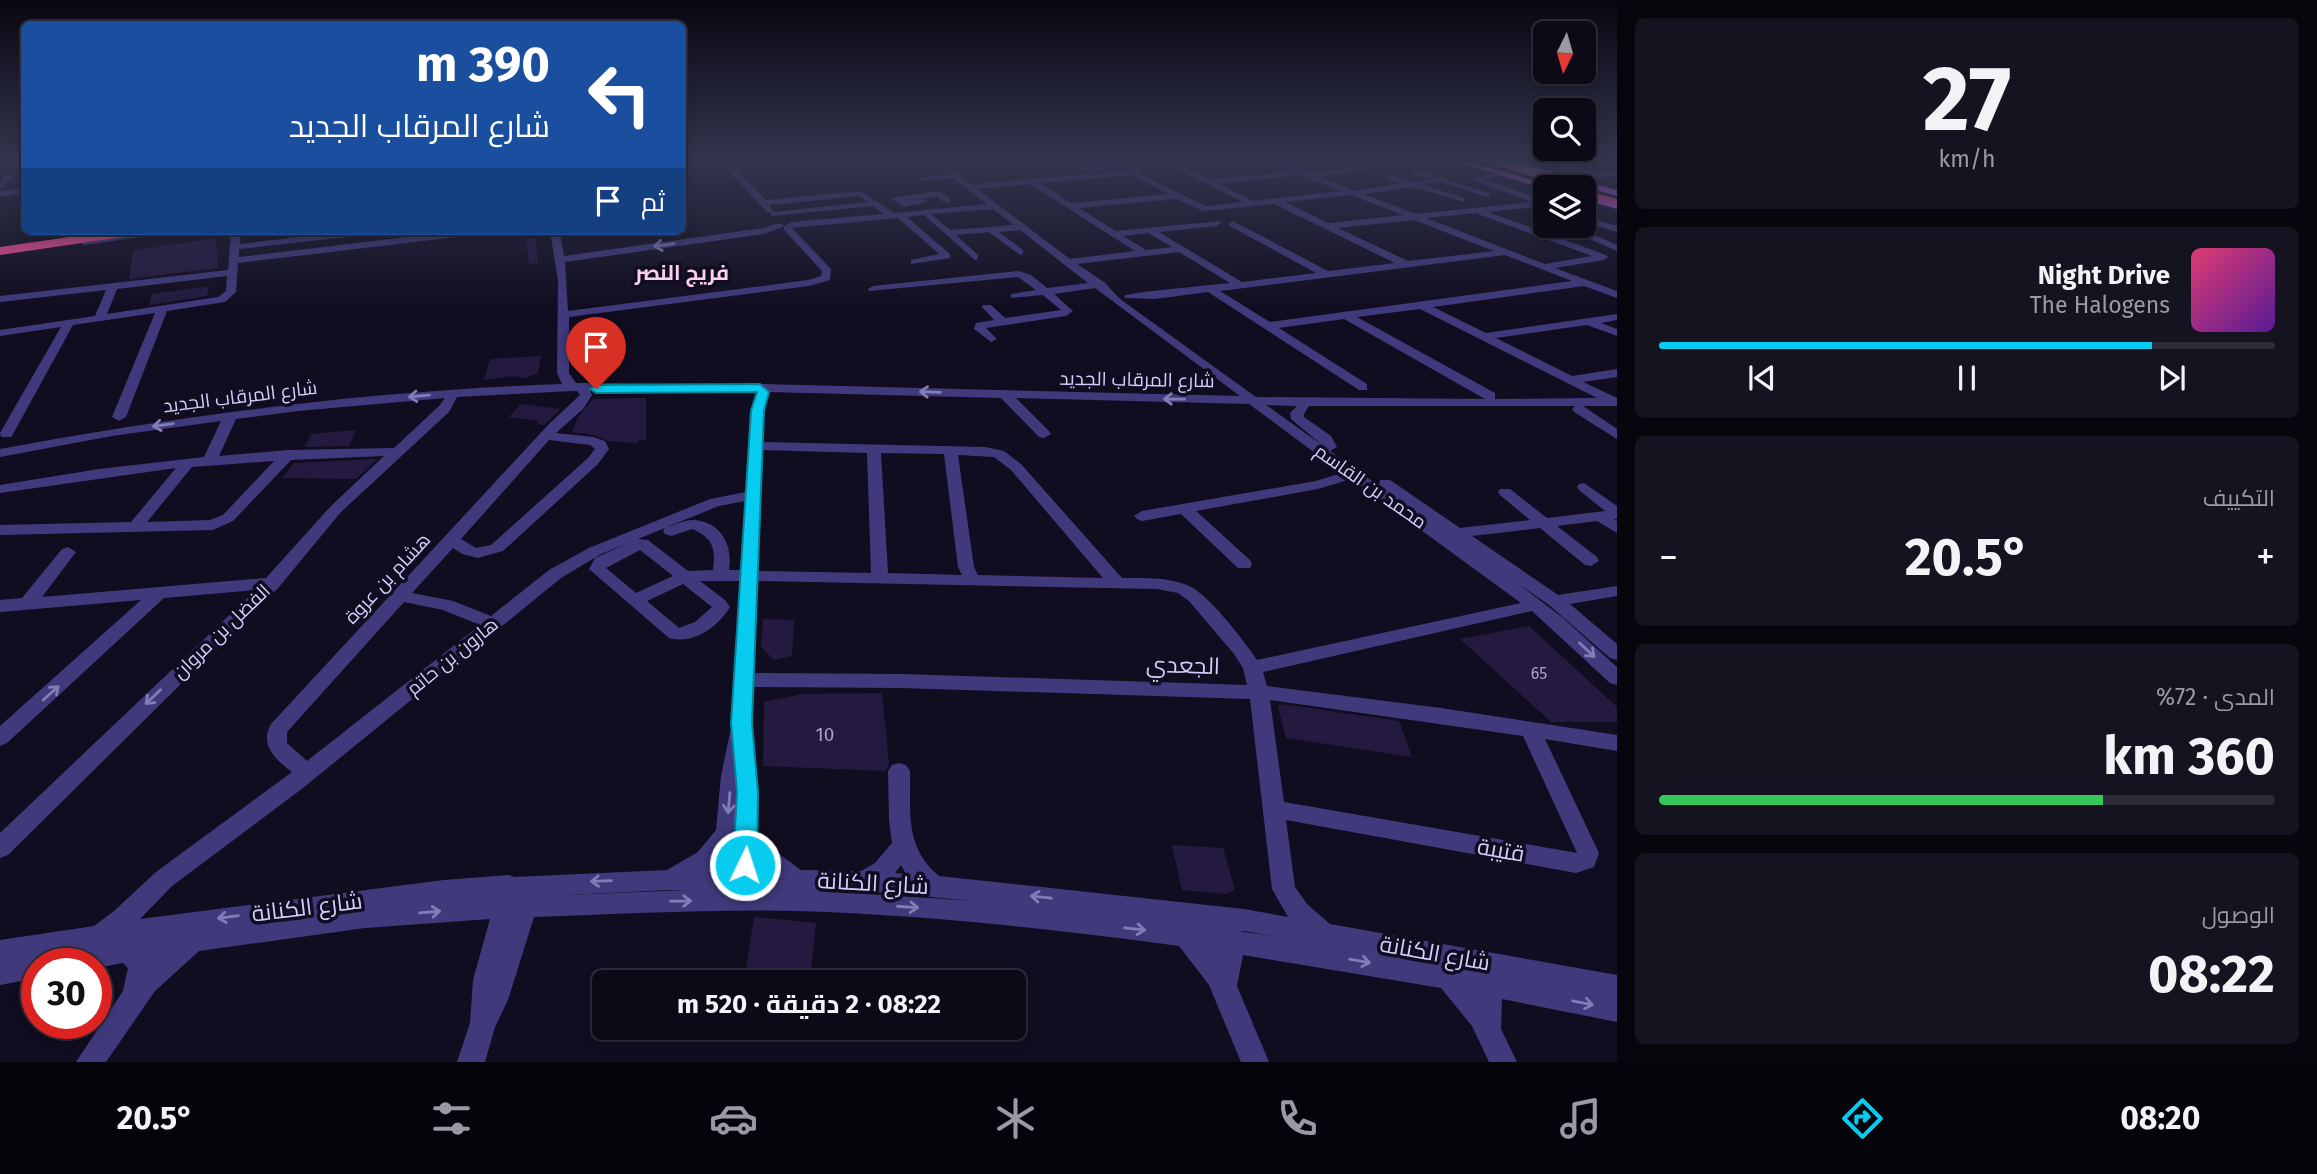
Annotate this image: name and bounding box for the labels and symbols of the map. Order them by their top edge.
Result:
north arrow [1533,21,1596,84]
one-way arrow [653,239,676,252]
district label: فريج النصر [634,260,729,287]
pin [566,317,626,389]
street label: شارع المرقاب الجديد [1059,367,1215,394]
street label: شارع المرقاب الجديد [162,376,319,419]
one-way arrow [919,386,942,399]
one-way arrow [408,390,430,403]
one-way arrow [1163,392,1186,405]
one-way arrow [152,419,175,432]
street label: محمد بن القاسم [1309,439,1431,535]
street label: هشام بن عروة [339,528,437,630]
street label: الفضل بن مروان [168,579,275,684]
street label: هارون بن حاتم [402,613,504,702]
one-way arrow [1578,642,1595,659]
street label: الجعدي [1145,650,1220,684]
house number: 65 [1531,664,1547,683]
one-way arrow [42,685,60,701]
one-way arrow [144,689,161,706]
house number: 10 [816,723,834,746]
one-way arrow [722,791,735,813]
position arrow [708,828,782,902]
street label: قتيبة [1475,832,1527,868]
street label: شارع الكنانة [817,866,929,902]
one-way arrow [590,875,613,888]
street label: شارع الكنانة [250,886,364,930]
one-way arrow [1031,890,1053,903]
one-way arrow [669,894,692,908]
one-way arrow [897,900,920,913]
one-way arrow [418,905,440,918]
one-way arrow [218,911,240,924]
one-way arrow [1123,922,1146,935]
street label: شارع الكنانة [1377,930,1492,978]
speed limit sign: 30 [21,948,112,1039]
one-way arrow [1348,955,1371,968]
one-way arrow [1572,996,1594,1010]

